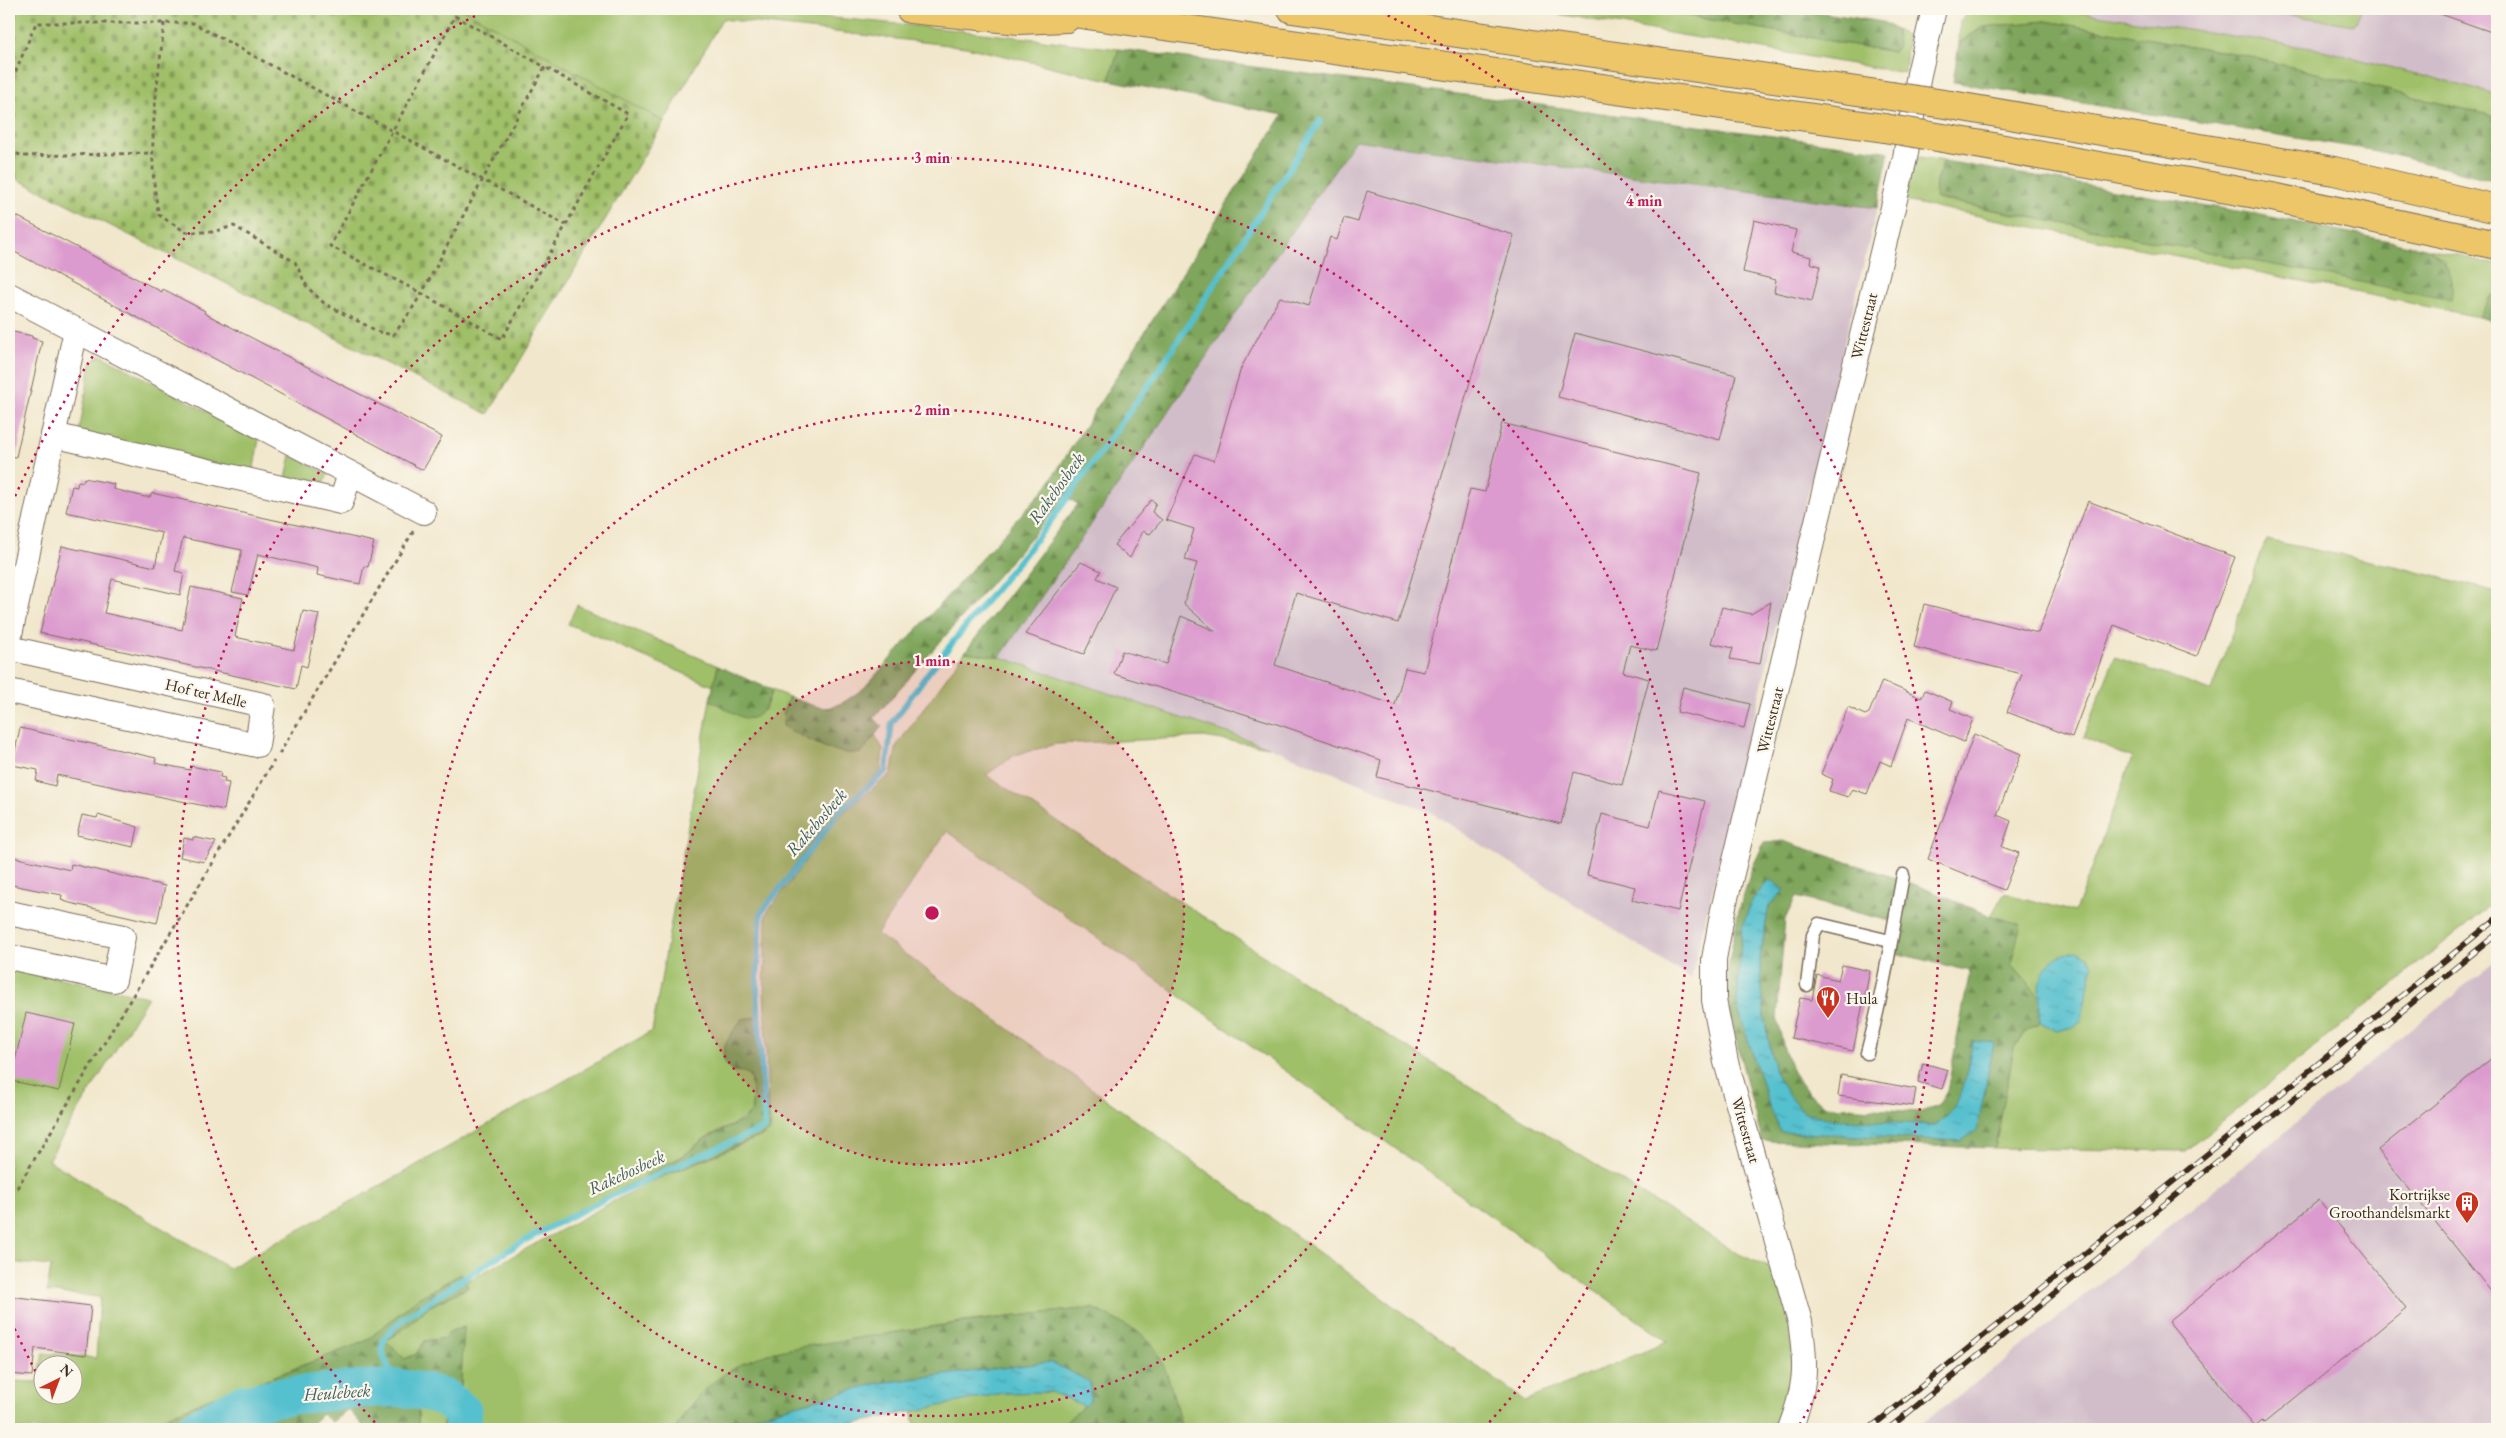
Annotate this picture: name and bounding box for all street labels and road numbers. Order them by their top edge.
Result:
street label: Wittestraat [1846,291,1882,361]
street label: Hof ter Melle [163,673,249,713]
street label: Wittestraat [1752,685,1788,755]
street label: Wittestraat [1727,1094,1765,1166]

